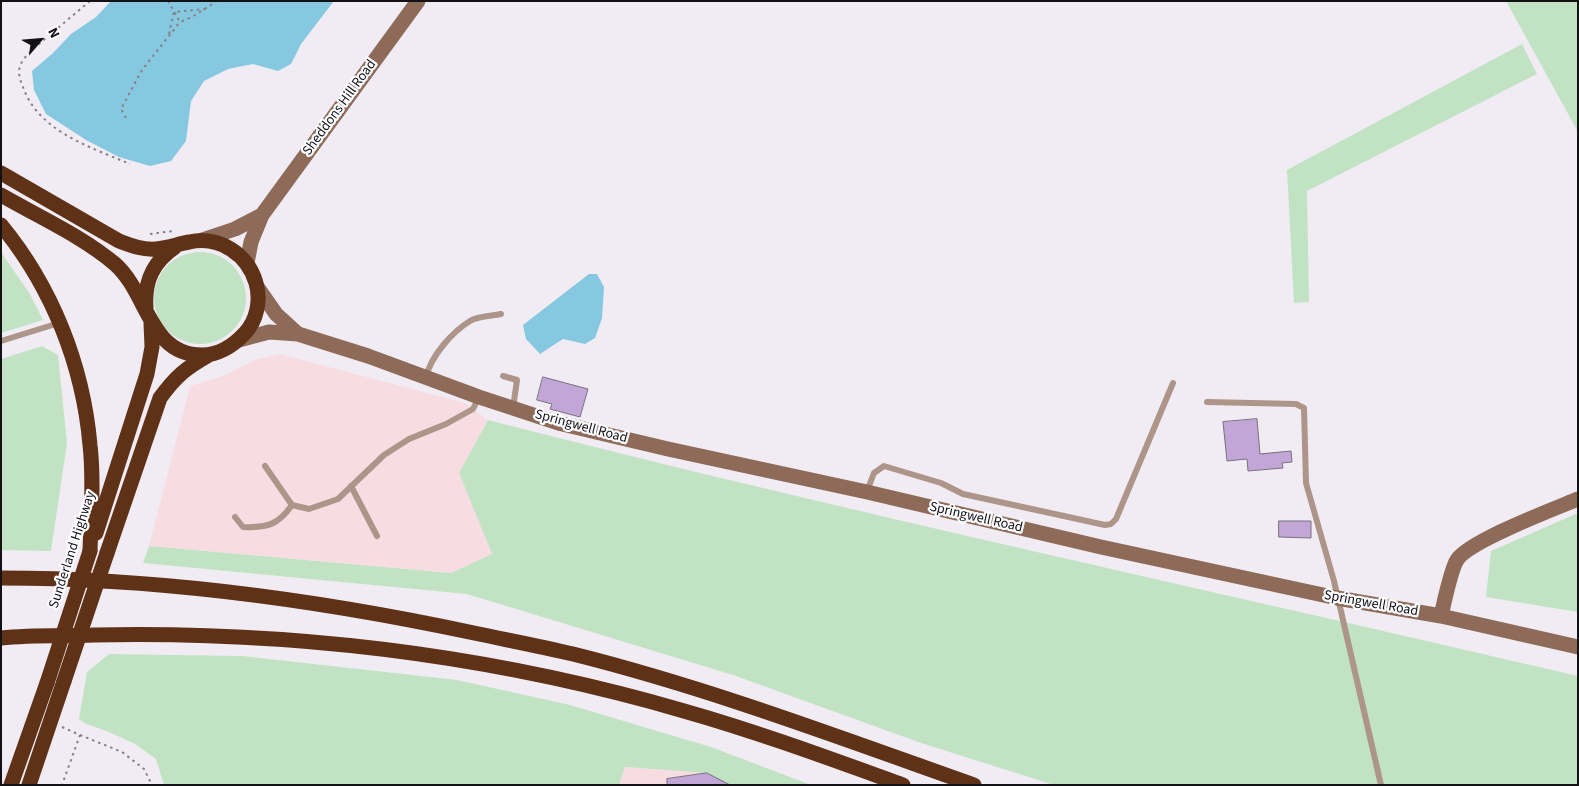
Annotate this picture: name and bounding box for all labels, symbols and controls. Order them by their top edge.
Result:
north arrow [15,15,65,65]
text: N [42,25,64,42]
street label: Sheddons Hill Road [300,57,380,159]
street label: Springwell Road [533,407,629,447]
street label: Sunderland Highway [46,489,100,611]
street label: Springwell Road [928,499,1024,537]
street label: Springwell Road [1323,587,1419,621]

